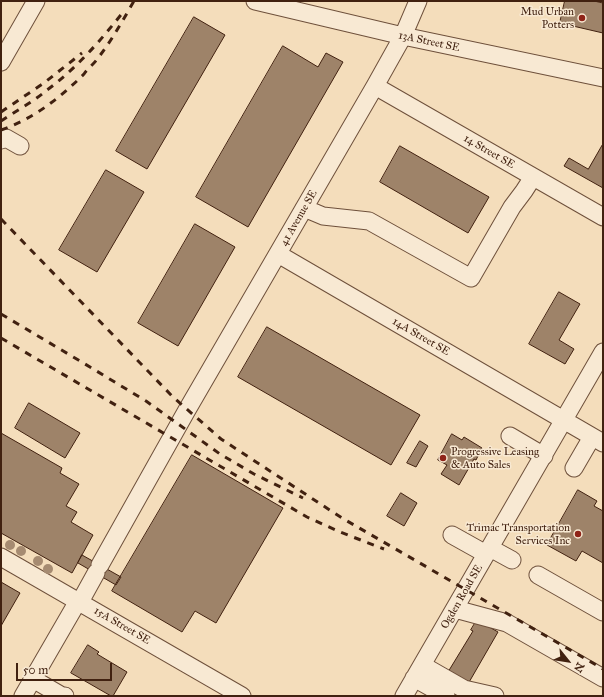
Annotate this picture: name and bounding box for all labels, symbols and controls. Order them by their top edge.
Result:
place label: Mud Urban Potters [521,5,574,31]
marker: Mud Urban Potters [577,13,587,23]
street label: 13A Street SE [397,29,461,55]
street label: 14 Street SE [461,132,517,172]
street label: 41 Avenue SE [278,188,320,248]
street label: 14A Street SE [390,315,452,359]
place label: Progressive Leasing & Auto Sales [451,445,539,471]
marker: Progressive Leasing & Auto Sales [438,453,448,463]
place label: Trimac Transportation Services Inc [466,521,570,547]
marker: Trimac Transportation Services Inc [573,529,583,539]
street label: Ogden Road SE [438,563,486,631]
street label: 15A Street SE [91,605,153,647]
north arrow [548,641,588,681]
scale bar [18,655,114,681]
text: N [571,660,587,675]
text: 50 m [23,663,48,677]

